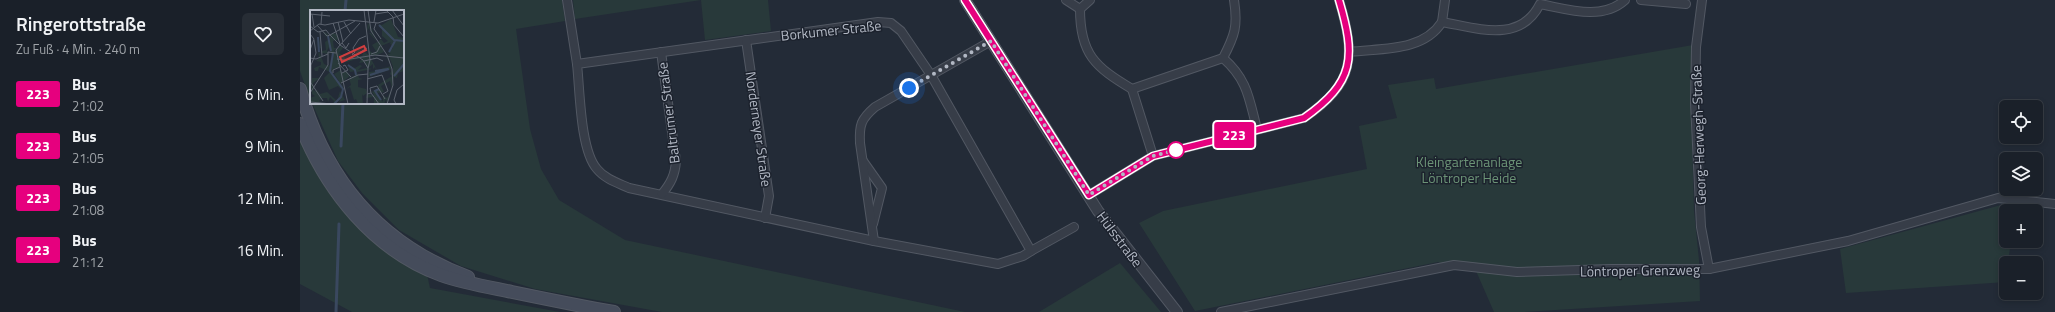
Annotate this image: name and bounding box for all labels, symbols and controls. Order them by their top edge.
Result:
text: Ringerottstraße [16,9,146,38]
inset map [310,10,404,104]
button: heart [242,13,284,55]
street label: Borkumer Straße [780,14,882,46]
text: Zu Fuß · 4 Min. · 240 m [16,39,140,59]
street label: Baltrumer Straße [651,61,685,165]
street label: Georg-Herwegh-Straße [1685,65,1711,205]
street label: Norderneyer Straße [741,70,777,188]
text: Bus [72,73,97,96]
your location [899,78,919,98]
text: 223 [26,83,50,104]
text: 6 Min. [245,83,284,106]
text: 21:02 [72,96,104,116]
map controls [1999,100,2043,300]
button: locate [1999,100,2043,144]
line badge: 223 [1211,122,1257,148]
text: 223 [1222,124,1246,145]
text: Bus [72,125,97,148]
text: 223 [26,135,50,156]
text: 9 Min. [245,135,284,158]
unlabelled marker [1167,141,1185,159]
text: 21:05 [72,148,104,168]
park label: Kleingartenanlage Löntroper Heide [1416,151,1522,188]
button: layers [1999,152,2043,196]
text: Bus [72,177,97,200]
text: 223 [26,187,50,208]
text: 12 Min. [237,187,284,210]
text: 21:08 [72,200,104,220]
button: + [1999,204,2043,248]
street label: Hülsstraße [1092,207,1148,271]
text: Bus [72,229,97,252]
text: 223 [26,239,50,260]
text: 16 Min. [237,239,284,262]
text: 21:12 [72,252,104,272]
button: − [1999,256,2043,300]
street label: Löntroper Grenzweg [1580,258,1700,282]

